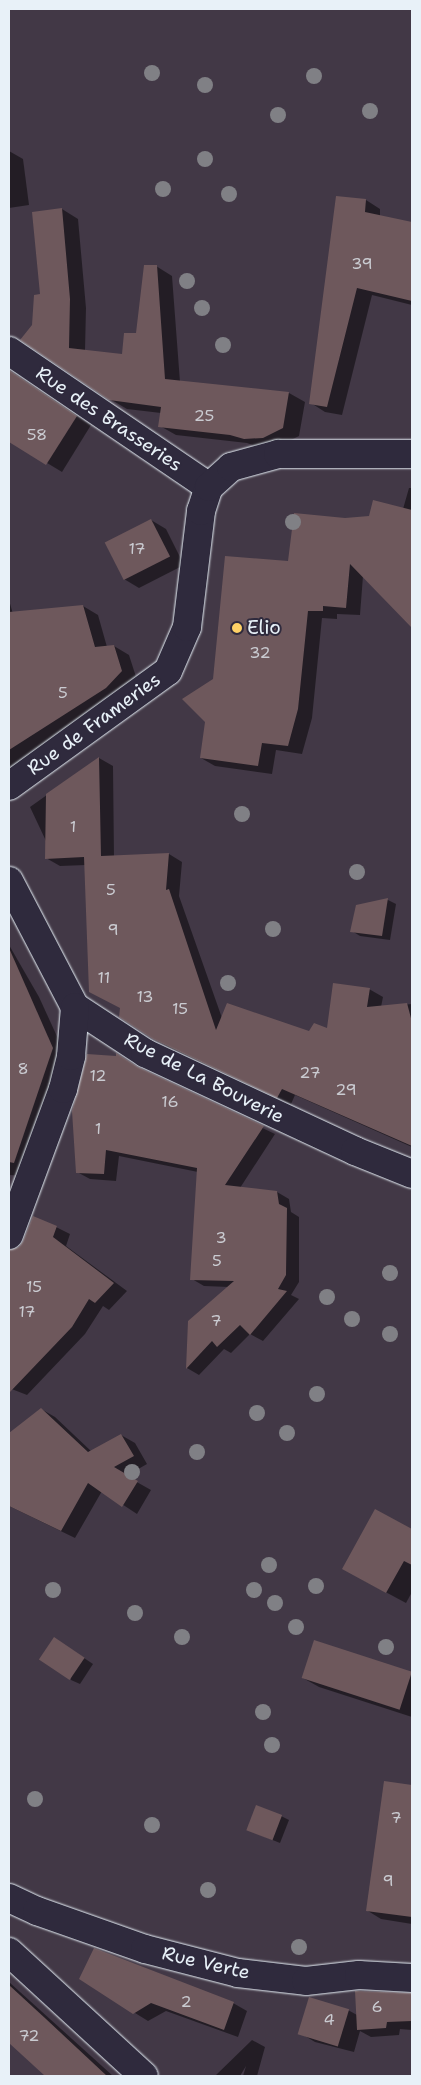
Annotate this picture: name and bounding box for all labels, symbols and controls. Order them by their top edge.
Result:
house number: 39 [351,254,373,274]
street label: Rue des Brasseries [32,362,186,476]
house number: 25 [194,406,214,426]
house number: 58 [27,425,47,445]
house number: 17 [128,539,146,559]
place label: Elio [247,617,281,639]
marker: Elio [231,622,243,634]
house number: 32 [249,643,271,663]
street label: Rue de Frameries [23,668,165,780]
house number: 5 [58,683,68,703]
house number: 1 [70,817,76,837]
house number: 5 [106,880,116,900]
house number: 9 [107,920,119,940]
house number: 11 [98,968,110,988]
house number: 13 [136,987,154,1007]
house number: 15 [172,999,188,1019]
street label: Rue de La Bouverie [120,1028,288,1128]
house number: 8 [17,1059,29,1079]
house number: 27 [299,1063,321,1083]
house number: 12 [89,1066,107,1086]
house number: 29 [335,1080,357,1100]
house number: 16 [161,1092,179,1112]
house number: 1 [95,1119,101,1139]
house number: 3 [215,1228,227,1248]
house number: 5 [212,1251,222,1271]
house number: 15 [26,1277,42,1297]
house number: 17 [18,1302,36,1322]
house number: 7 [210,1311,222,1331]
house number: 7 [390,1808,402,1828]
house number: 9 [382,1871,394,1891]
street label: Rue Verte [160,1942,252,1984]
house number: 2 [180,1992,192,2012]
house number: 6 [371,1997,383,2017]
house number: 4 [323,2010,335,2030]
house number: 72 [18,2026,40,2046]

